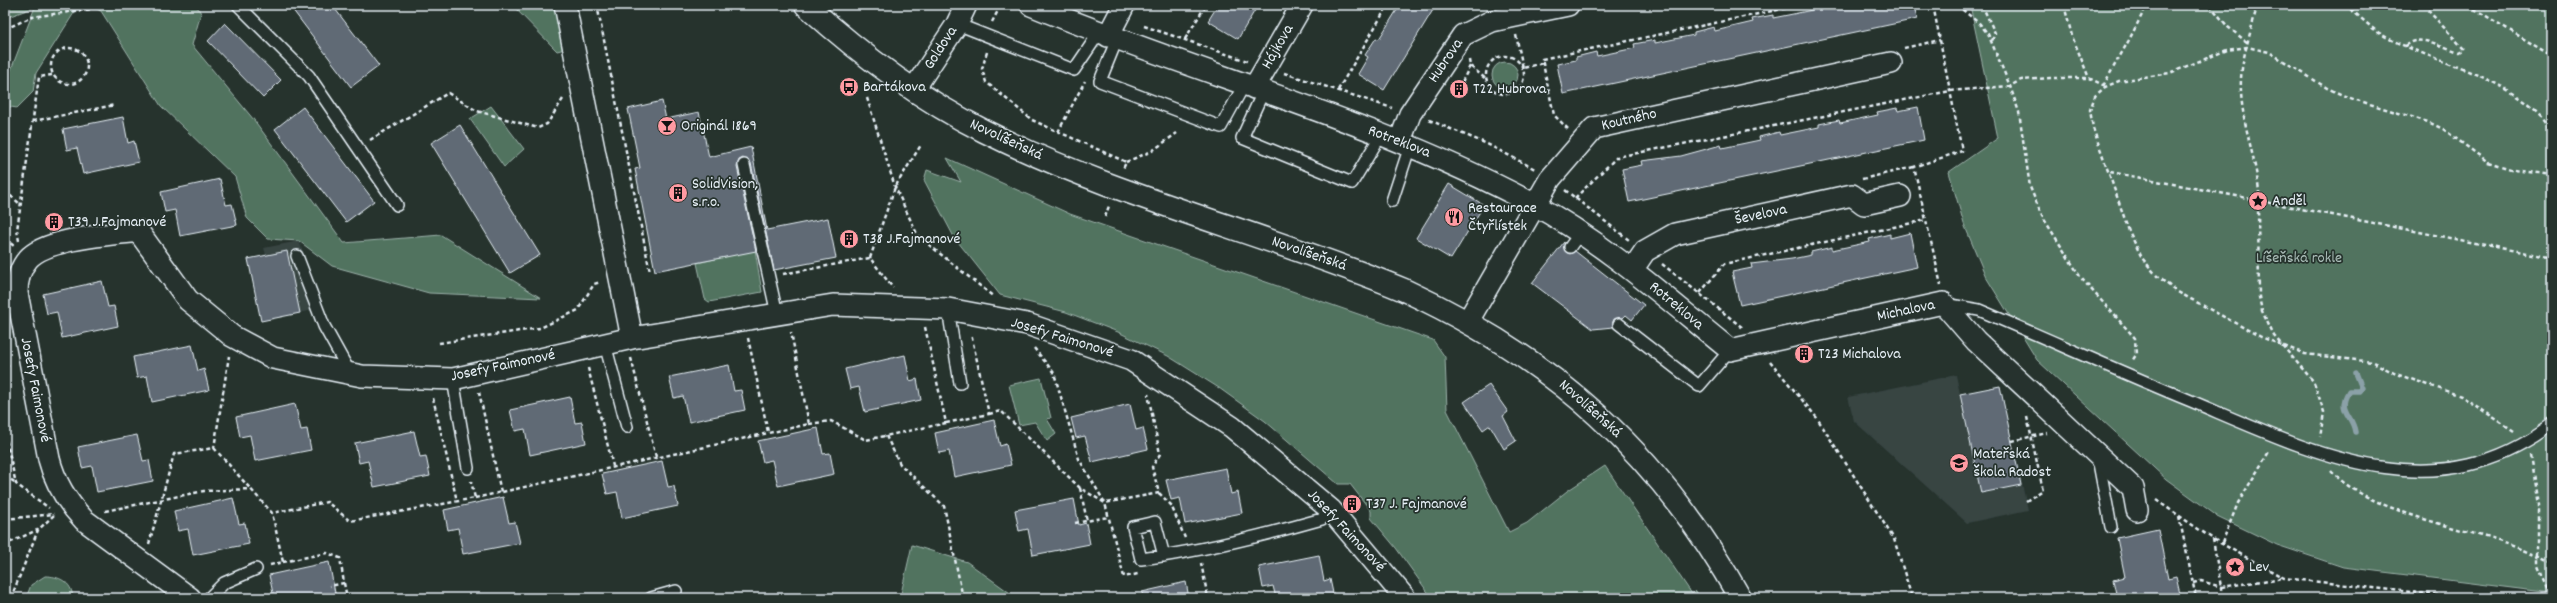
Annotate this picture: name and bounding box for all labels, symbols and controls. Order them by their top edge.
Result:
street label: Hájkova [1256,20,1300,74]
street label: Goldova [918,21,964,74]
street label: Hubrova [1423,34,1470,88]
bus stop icon: Bartákova [838,76,860,98]
place label: Bartákova [863,76,926,99]
building icon: T22 Hubrova [1448,78,1470,100]
place label: T22 Hubrova [1473,78,1547,101]
street label: Koutného [1599,102,1659,138]
street label: Novolíšeňská [966,113,1046,167]
bar icon: Originál 1869 [656,115,678,137]
place label: Originál 1869 [681,115,757,138]
street label: Rotreklova [1364,120,1434,165]
place label: SolidVision, s.r.o. [692,173,758,214]
building icon: SolidVision, s.r.o. [667,182,689,204]
place icon: Anděl [2247,190,2269,212]
place label: Anděl [2272,190,2307,213]
place label: Restaurace Čtyřlístek [1468,197,1537,238]
street label: Ševelova [1733,198,1790,232]
restaurant icon: Restaurace Čtyřlístek [1443,206,1465,228]
building icon: T39 J.Fajmanové [43,211,65,233]
place label: T39 J.Fajmanové [68,211,166,234]
building icon: T38 J.Fajmanové [838,228,860,250]
place label: T38 J.Fajmanové [863,228,961,251]
street label: Novolíšeňská [1268,230,1350,278]
park label: Líšeňská rokle [2256,247,2342,270]
street label: Rotreklova [1644,276,1709,336]
street label: Michalova [1875,294,1938,328]
street label: Josefy Faimonové [1008,311,1116,365]
street label: Josefy Faimonové [14,336,56,444]
building icon: T23 Michalova [1793,343,1815,365]
place label: T23 Michalova [1818,343,1901,366]
street label: Josefy Faimonové [449,344,557,388]
street label: Novolíšeňská [1553,374,1627,444]
place label: Mateřská škola Radost [1973,443,2051,484]
school or university icon: Mateřská škola Radost [1948,452,1970,474]
street label: Josefy Faimonové [1301,484,1391,578]
building icon: T37 J. Fajmanové [1341,493,1363,515]
place label: T37 J. Fajmanové [1366,493,1467,516]
place icon: Lev [2224,556,2246,578]
place label: Lev [2249,556,2270,579]

